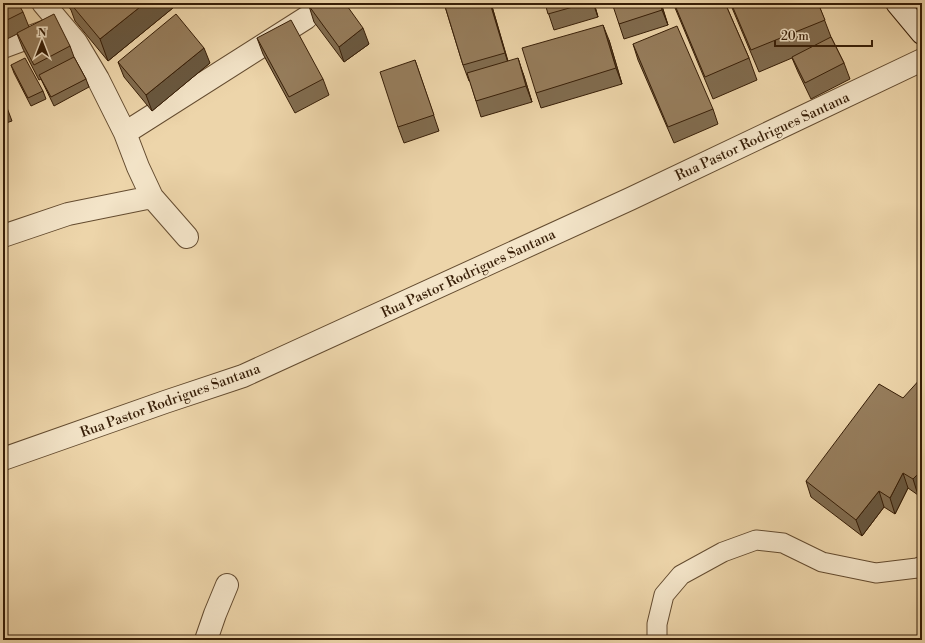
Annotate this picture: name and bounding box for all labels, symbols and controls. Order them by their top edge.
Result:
north arrow [22,22,62,62]
scale bar [775,22,872,48]
text: N [38,26,47,40]
text: 20 m [781,29,809,44]
street label: Rua Pastor Rodrigues Santana [672,88,853,185]
street label: Rua Pastor Rodrigues Santana [378,225,559,322]
street label: Rua Pastor Rodrigues Santana [78,360,264,442]

